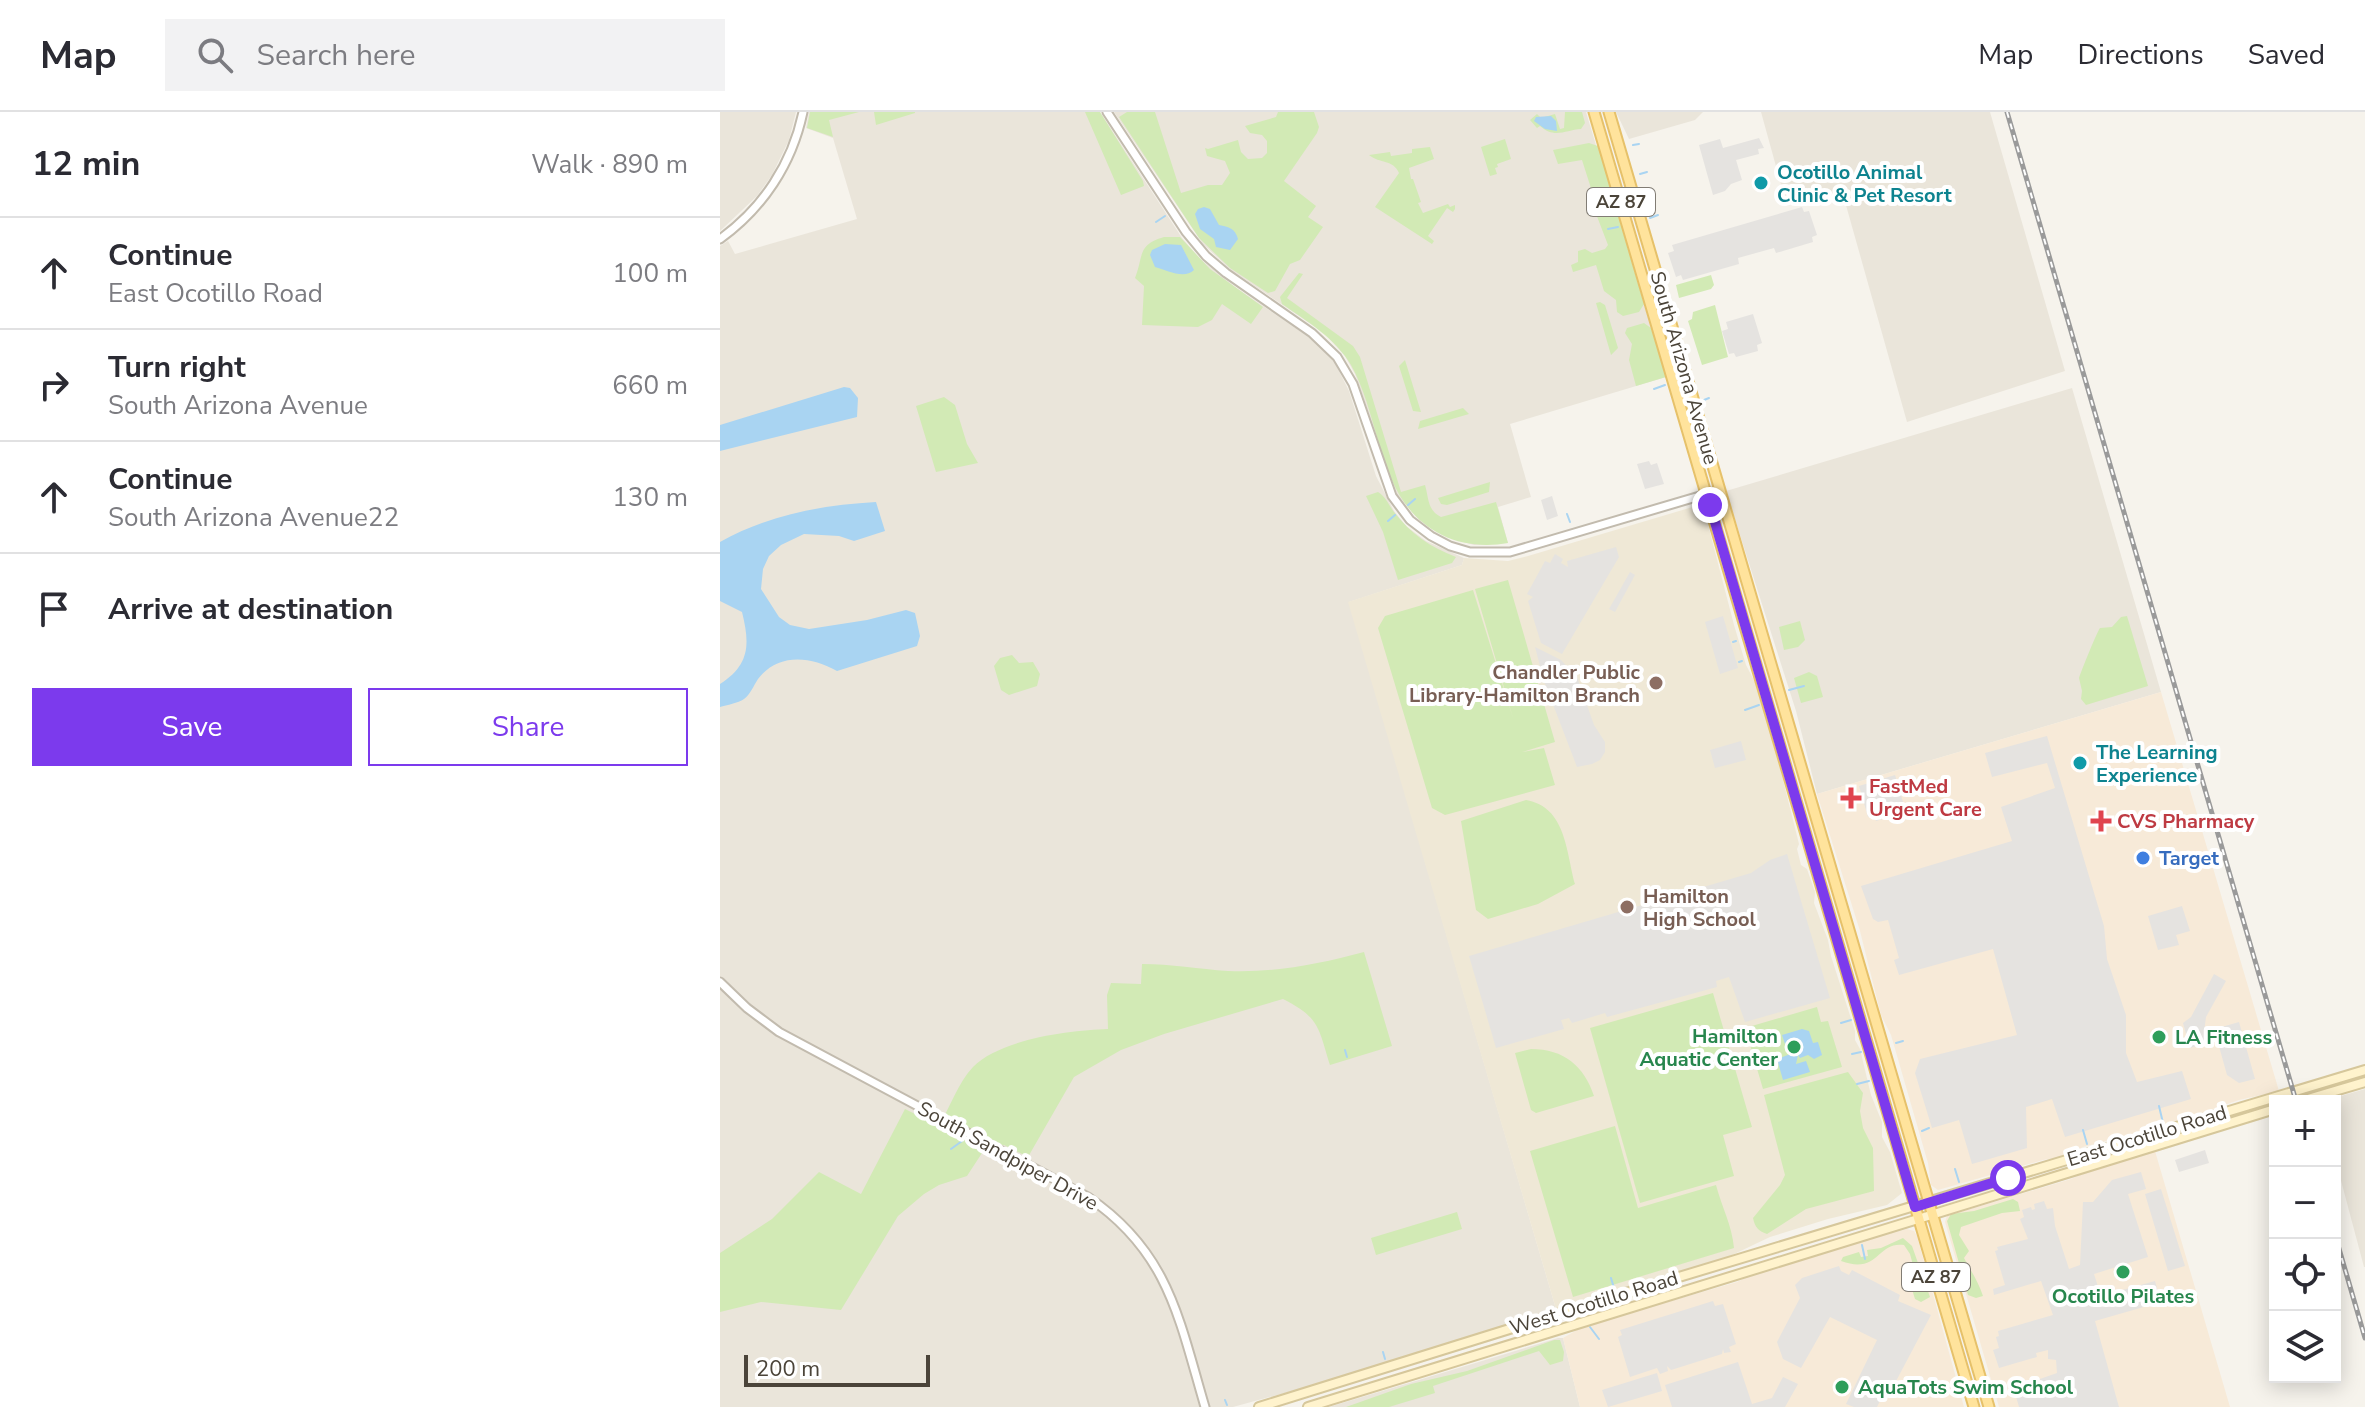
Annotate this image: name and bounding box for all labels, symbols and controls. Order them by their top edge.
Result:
search box [165,19,725,91]
text: Map [40,30,117,81]
icon: search [193,33,237,77]
text: Search here [257,35,416,76]
text: Map [1978,36,2033,74]
text: Directions [2077,36,2204,74]
text: Saved [2248,36,2325,74]
text: 12 min [32,141,140,187]
text: Walk · 890 m [531,147,688,182]
place label: Ocotillo Animal Clinic & Pet Resort [1777,159,1952,209]
marker: Ocotillo Animal Clinic & Pet Resort [1752,174,1770,192]
road number: AZ 87 [1587,188,1655,216]
text: Continue [108,235,233,276]
icon: ahead [32,251,76,295]
text: 100 m [612,256,688,291]
street label: South Arizona Avenue [1643,268,1725,468]
text: East Ocotillo Road [108,276,323,311]
text: Turn right [108,347,246,388]
icon: right [32,363,76,407]
text: 660 m [612,368,688,403]
text: South Arizona Avenue [108,388,368,423]
text: Continue [108,459,233,500]
icon: ahead [32,475,76,519]
text: 130 m [612,480,688,515]
route end [1692,487,1728,523]
text: South Arizona Avenue22 [108,500,399,535]
icon: arrive [32,587,76,631]
text: Arrive at destination [108,589,393,630]
place label: Chandler Public Library-Hamilton Branch [1409,659,1641,709]
marker: Chandler Public Library-Hamilton Branch [1647,674,1665,692]
button: Save [32,688,352,766]
button: Share [368,688,688,766]
place label: The Learning Experience [2096,739,2218,789]
marker: The Learning Experience [2071,754,2089,772]
place label: FastMed Urgent Care [1869,773,1982,823]
marker: FastMed Urgent Care [1840,787,1862,809]
place label: CVS Pharmacy [2117,808,2255,835]
marker: CVS Pharmacy [2092,812,2110,830]
place label: Target [2159,845,2219,872]
marker: Target [2134,849,2152,867]
place label: Hamilton High School [1643,883,1757,933]
marker: Hamilton High School [1618,898,1636,916]
place label: Hamilton Aquatic Center [1639,1023,1778,1073]
place label: LA Fitness [2175,1024,2273,1051]
marker: LA Fitness [2150,1028,2168,1046]
marker: Hamilton Aquatic Center [1785,1038,1803,1056]
street label: South Sandpiper Drive [913,1095,1103,1217]
map controls [2269,1095,2341,1383]
button: + [2269,1095,2341,1167]
street label: East Ocotillo Road [2064,1099,2230,1173]
route start [1990,1160,2026,1196]
button: − [2269,1167,2341,1239]
button: locate [2269,1239,2341,1311]
road number: AZ 87 [1902,1263,1970,1291]
marker: Ocotillo Pilates [2114,1263,2132,1281]
street label: West Ocotillo Road [1506,1265,1682,1341]
place label: Ocotillo Pilates [2052,1283,2194,1310]
button: layers [2269,1311,2341,1383]
scale bar [744,1351,930,1387]
text: 200 m [756,1354,820,1384]
place label: AquaTots Swim School [1858,1374,2074,1401]
marker: AquaTots Swim School [1833,1378,1851,1396]

